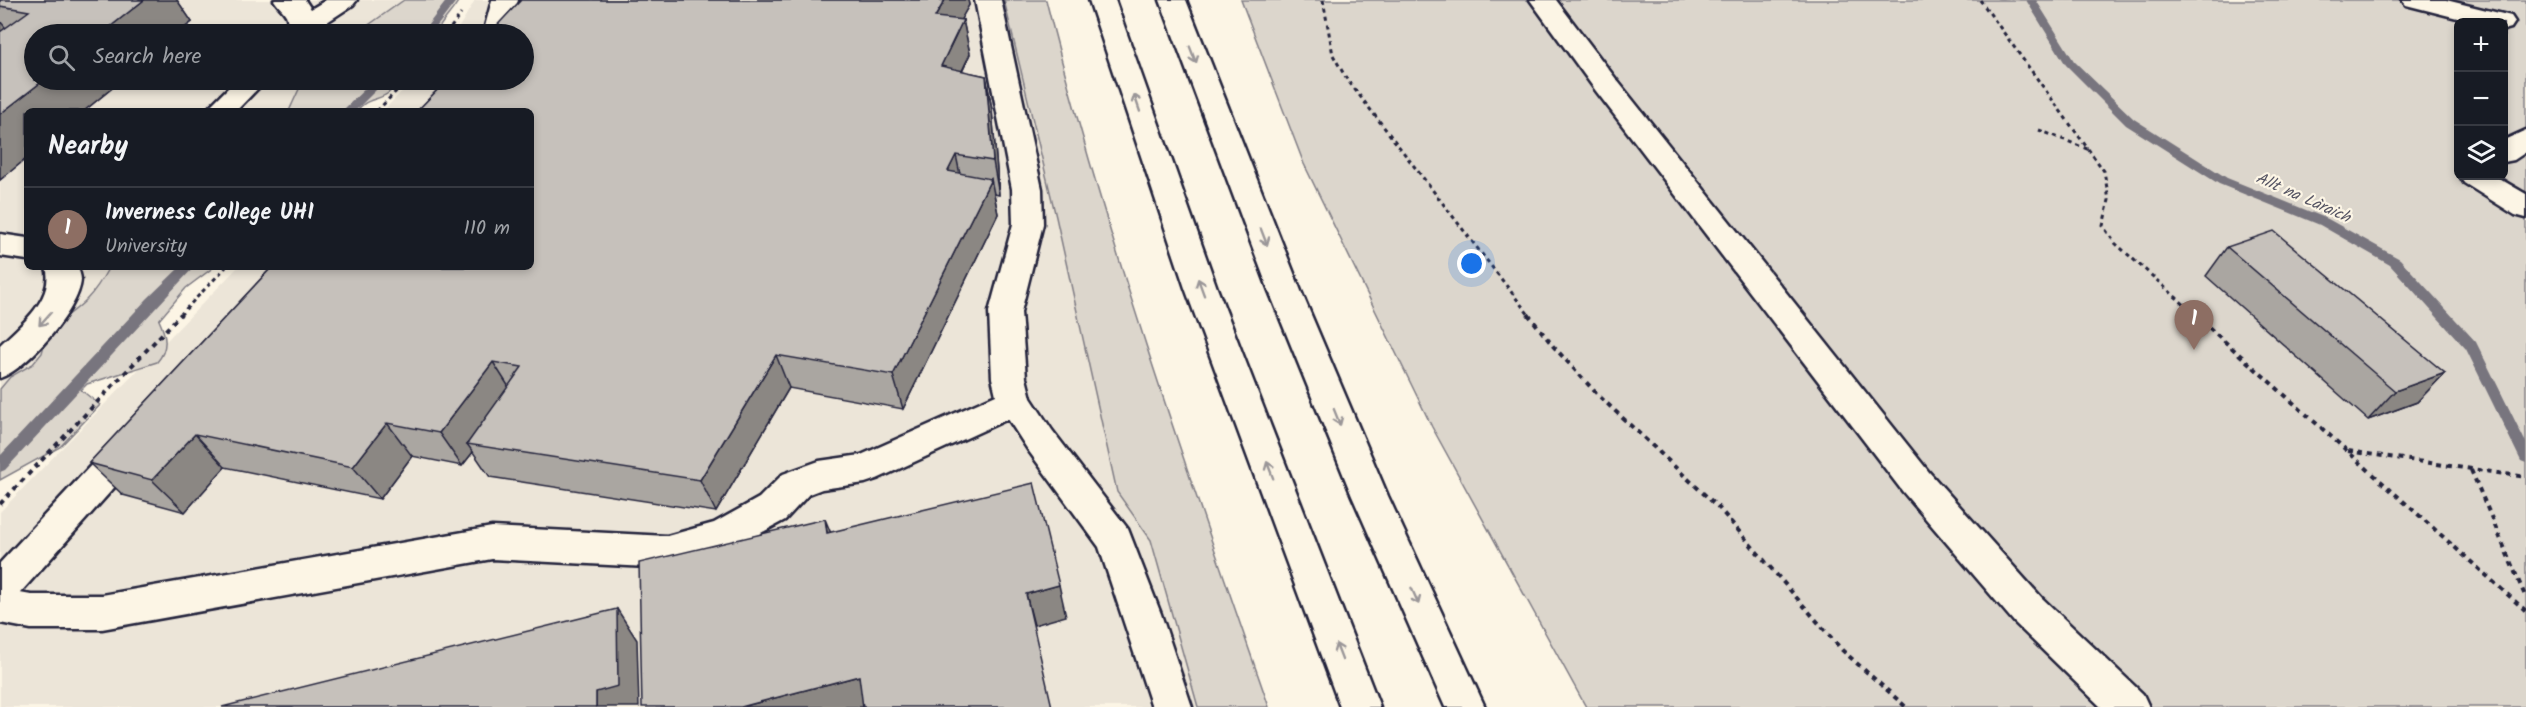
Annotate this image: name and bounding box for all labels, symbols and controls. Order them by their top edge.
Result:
map controls [2454,18,2508,180]
button: + [2454,18,2508,72]
search box [24,24,534,90]
text: Search here [93,40,201,75]
icon: search [45,41,78,74]
one-way arrow [1188,45,1199,64]
button: − [2454,72,2508,126]
one-way arrow [1130,94,1141,113]
text: Nearby [48,126,128,168]
button: layers [2454,126,2508,180]
water label: Allt na Làraich [2252,166,2356,231]
text: Inverness College UHI [105,196,314,231]
text: 1 [64,213,71,245]
text: 110 m [464,213,510,245]
one-way arrow [1259,227,1270,245]
text: University [105,231,187,263]
your location [1457,249,1486,278]
one-way arrow [1195,279,1206,297]
pin: 1 [2174,300,2214,350]
one-way arrow [38,311,52,326]
one-way arrow [1332,407,1343,426]
one-way arrow [1264,461,1275,480]
one-way arrow [1409,587,1421,605]
one-way arrow [1333,644,1344,662]

